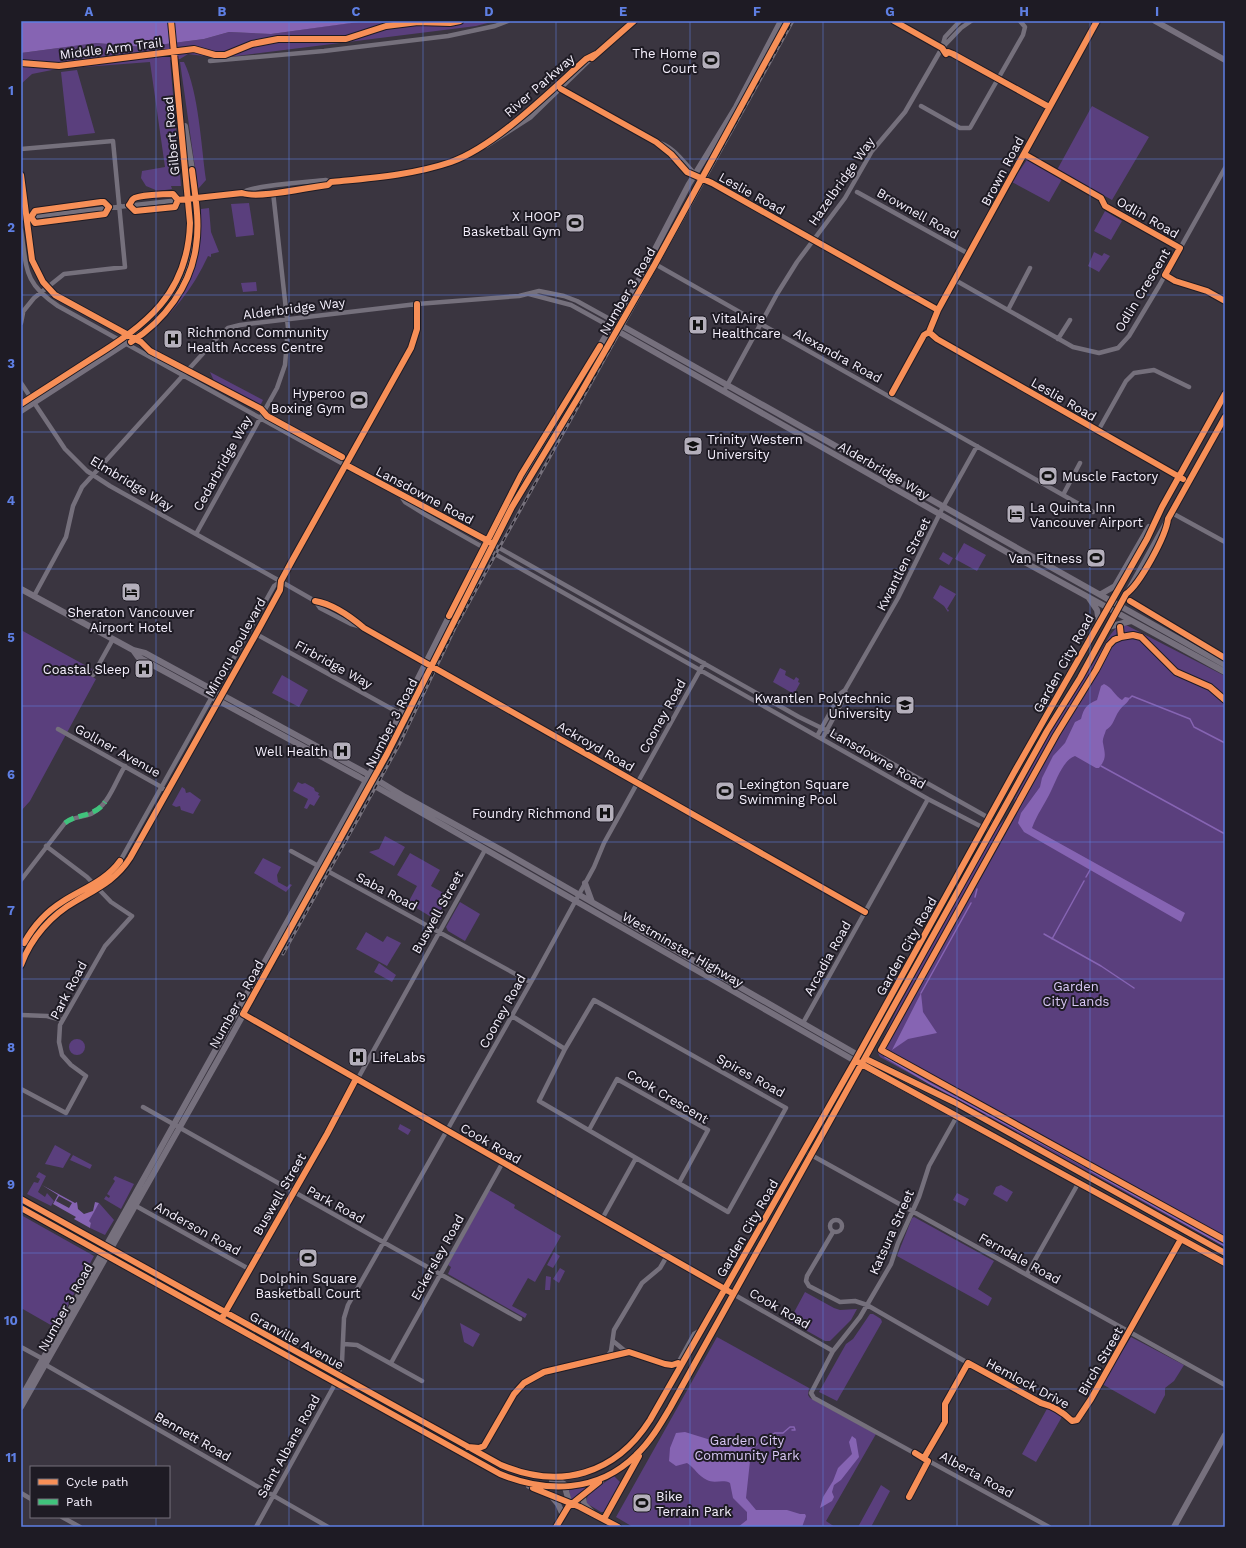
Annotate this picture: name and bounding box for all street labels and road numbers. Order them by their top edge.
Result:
street label: Middle Arm Trail [59,35,163,62]
street label: River Parkway [501,51,578,120]
street label: Gilbert Road [161,96,182,176]
street label: Hazelbridge Way [805,134,878,228]
street label: Brown Road [978,134,1027,208]
street label: Leslie Road [716,169,787,218]
street label: Brownell Road [874,185,961,242]
street label: Odlin Road [1114,194,1182,241]
street label: Number 3 Road [596,245,659,338]
street label: Odlin Crescent [1112,245,1173,335]
street label: Alderbridge Way [242,295,346,322]
street label: Alexandra Road [791,325,884,386]
street label: Leslie Road [1028,375,1099,424]
street label: Cedarbridge Way [190,413,255,513]
street label: Alderbridge Way [835,438,932,503]
street label: Elmbridge Way [88,453,176,514]
street label: Lansdowne Road [373,463,476,527]
street label: Kwantlen Street [873,515,934,613]
street label: Minoru Boulevard [202,595,269,699]
street label: Garden City Road [1030,611,1097,715]
street label: Firbridge Way [293,637,375,692]
street label: Number 3 Road [362,676,421,771]
street label: Cooney Road [636,677,689,756]
street label: Ackroyd Road [554,718,637,775]
street label: Gollner Avenue [72,721,163,780]
street label: Lansdowne Road [827,725,928,792]
street label: Buswell Street [409,868,467,956]
street label: Saba Road [354,869,420,914]
street label: Garden City Road [873,894,940,998]
street label: Westminster Highway [620,909,746,990]
street label: Arcadia Road [801,918,854,998]
street label: Number 3 Road [206,957,267,1051]
street label: Park Road [47,959,90,1022]
street label: Cooney Road [476,972,529,1051]
street label: Spires Road [714,1051,787,1100]
street label: Cook Crescent [624,1066,712,1127]
street label: Cook Road [458,1120,524,1167]
street label: Buswell Street [250,1150,309,1238]
street label: Garden City Road [713,1177,782,1280]
street label: Park Road [304,1182,367,1226]
street label: Katsura Street [866,1187,917,1277]
street label: Anderson Road [152,1199,243,1258]
street label: Eckersley Road [408,1212,467,1303]
street label: Ferndale Road [976,1230,1063,1287]
street label: Number 3 Road [35,1260,96,1354]
street label: Cook Road [747,1285,813,1332]
street label: Granville Avenue [247,1308,346,1373]
street label: Birch Street [1075,1324,1126,1398]
street label: Hemlock Drive [984,1355,1072,1412]
street label: Saint Albans Road [254,1392,323,1500]
street label: Bennett Road [152,1409,234,1464]
street label: Alberta Road [937,1448,1016,1501]

